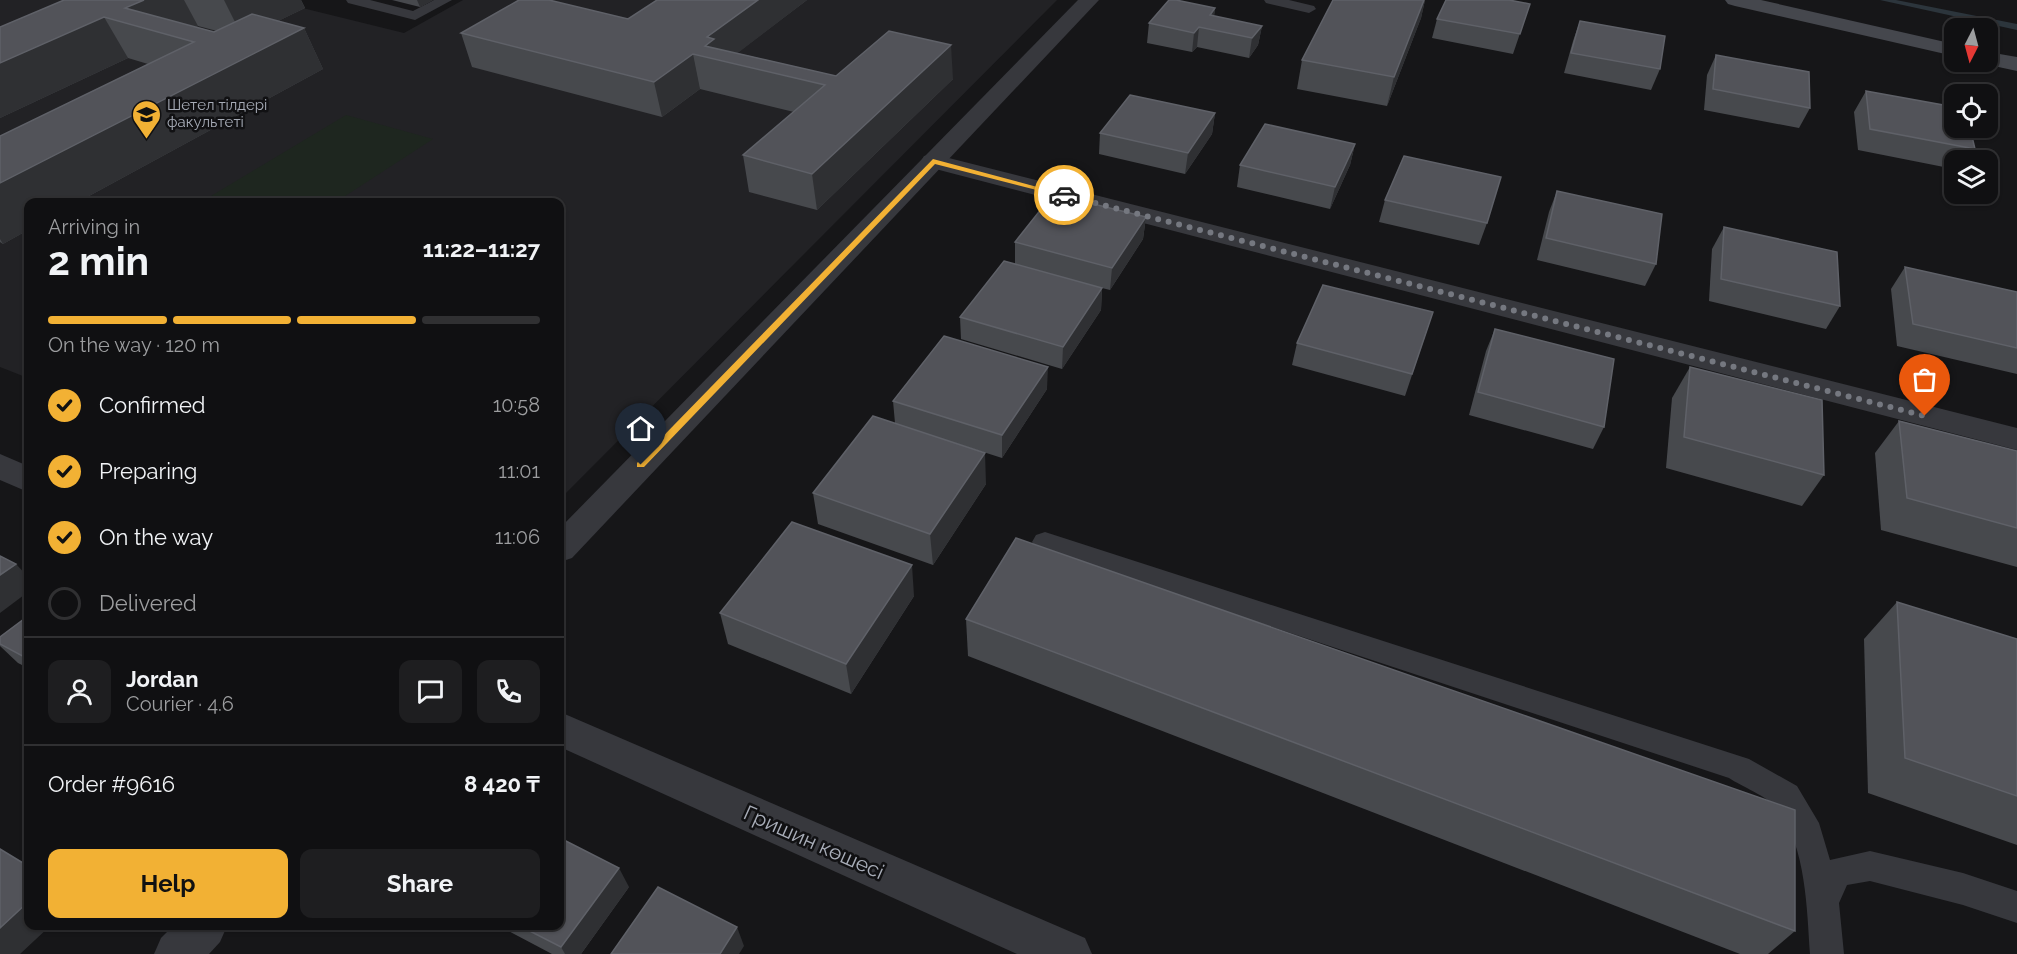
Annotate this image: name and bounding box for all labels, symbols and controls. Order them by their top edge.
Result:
north arrow [1944,18,1998,72]
map controls [1944,18,1998,204]
button: locate [1944,84,1998,138]
place label: Шетел тілдері факультеті [167,96,267,131]
school or university icon: Шетел тілдері факультеті [130,98,162,140]
button: layers [1944,150,1998,204]
courier [1034,165,1094,225]
icon: car [1048,179,1081,212]
text: Arriving in [48,215,140,239]
text: 11:22–11:27 [423,236,540,262]
text: 2 min [48,238,149,284]
text: On the way · 120 m [48,333,220,357]
pin [1899,354,1950,416]
icon: bag [1908,363,1941,396]
icon: check [48,389,81,422]
text: Confirmed [99,392,206,418]
text: 10:58 [493,393,540,417]
pin [615,403,666,465]
icon: home [624,412,657,445]
icon: check [48,455,81,488]
text: Preparing [99,458,197,484]
text: 11:01 [498,459,540,483]
icon: check [48,521,81,554]
text: On the way [99,524,213,550]
text: 11:06 [495,525,540,549]
text: Delivered [99,590,197,616]
button: person [48,660,111,723]
button: chat [399,660,462,723]
button: phone [477,660,540,723]
text: Jordan [126,666,198,692]
text: Courier · 4.6 [126,692,234,716]
text: Order #9616 [48,771,175,797]
text: 8 420 ₸ [464,771,540,797]
street label: Гришин көшесі [740,800,888,884]
button: Help [48,849,288,918]
button: Share [300,849,540,918]

